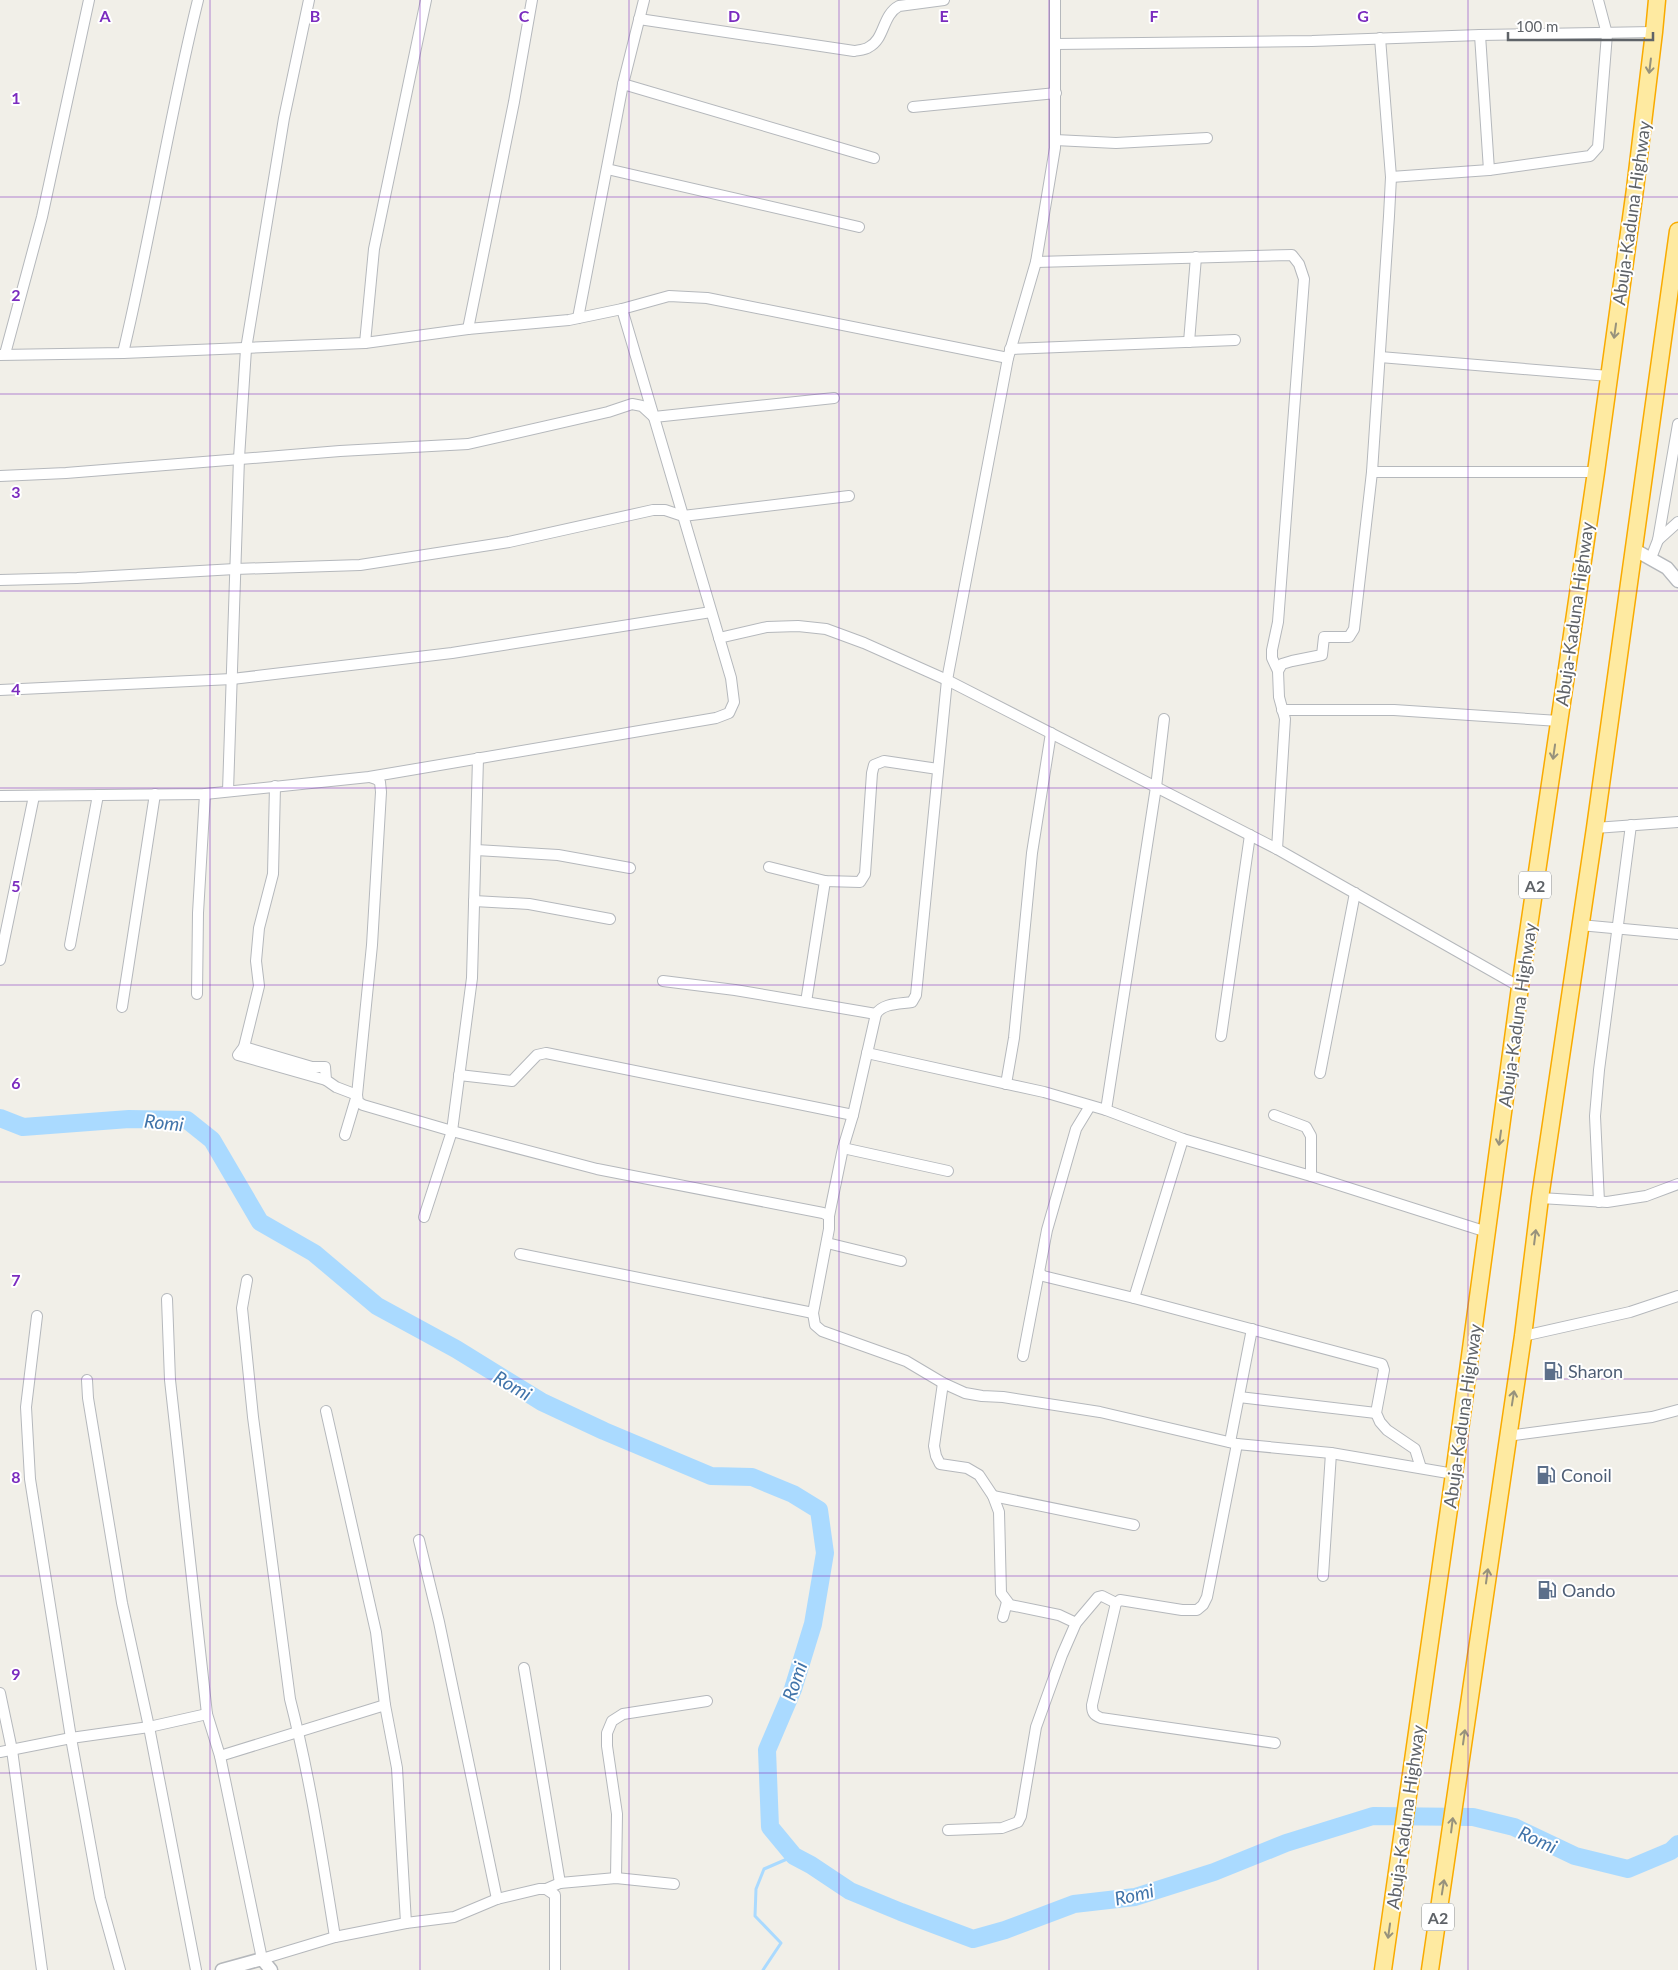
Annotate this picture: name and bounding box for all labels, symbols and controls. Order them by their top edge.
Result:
text: A [98,6,111,25]
text: B [310,6,320,25]
text: C [519,6,530,25]
text: D [728,6,740,25]
text: E [939,6,949,25]
text: F [1149,6,1159,25]
text: G [1357,6,1369,25]
scale bar [1508,10,1653,42]
text: 100 m [1516,17,1558,35]
one-way arrow [1645,58,1655,74]
text: 1 [11,88,21,107]
street label: Abuja-Kaduna Highway [1607,119,1655,307]
text: 2 [11,285,21,304]
one-way arrow [1610,323,1620,339]
text: 3 [11,482,21,501]
street label: Abuja-Kaduna Highway [1550,520,1598,708]
text: 4 [11,679,21,698]
one-way arrow [1549,743,1559,759]
road number: A2 [1519,872,1551,898]
text: 5 [11,876,21,895]
street label: Abuja-Kaduna Highway [1493,921,1541,1109]
text: 6 [11,1073,21,1092]
water label: Romi [143,1108,186,1136]
one-way arrow [1494,1130,1504,1146]
one-way arrow [1530,1229,1540,1245]
text: 7 [11,1270,21,1289]
street label: Abuja-Kaduna Highway [1438,1322,1486,1510]
fuel station icon: Sharon [1542,1360,1564,1382]
place label: Sharon [1568,1360,1623,1382]
water label: Romi [490,1365,536,1405]
one-way arrow [1509,1390,1519,1406]
fuel station icon: Conoil [1535,1464,1557,1486]
place label: Conoil [1561,1464,1612,1486]
text: 8 [11,1467,21,1486]
one-way arrow [1482,1569,1492,1585]
fuel station icon: Oando [1536,1579,1558,1601]
place label: Oando [1562,1579,1615,1601]
water label: Romi [777,1658,812,1704]
text: 9 [11,1664,21,1683]
street label: Abuja-Kaduna Highway [1381,1723,1429,1911]
one-way arrow [1459,1729,1469,1745]
one-way arrow [1447,1817,1457,1833]
water label: Romi [1515,1820,1561,1858]
water label: Romi [1112,1878,1157,1910]
one-way arrow [1438,1880,1448,1896]
road number: A2 [1422,1904,1454,1930]
one-way arrow [1383,1923,1393,1939]

